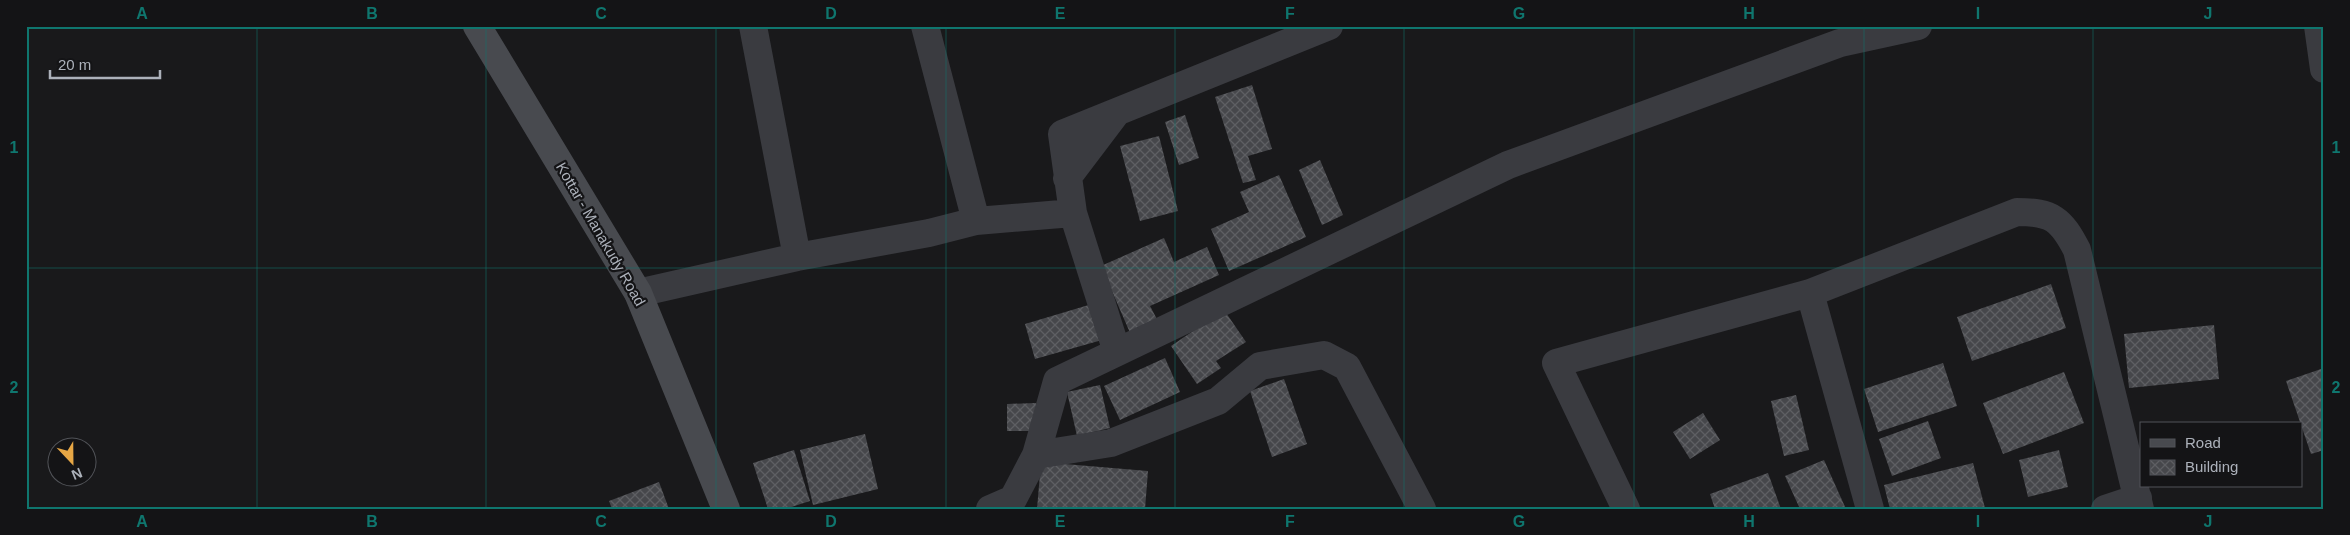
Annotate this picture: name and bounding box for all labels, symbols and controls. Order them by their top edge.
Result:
text: A [136,5,148,22]
text: B [366,5,378,22]
text: C [595,5,607,22]
text: D [825,5,837,22]
text: E [1055,5,1066,22]
text: F [1285,5,1295,22]
text: G [1513,5,1525,22]
text: H [1743,5,1755,22]
text: I [1976,5,1980,22]
text: J [2204,5,2212,22]
scale bar [50,48,160,80]
text: 20 m [58,56,91,73]
text: 1 [10,139,19,156]
text: 1 [2332,139,2341,156]
street label: Kottar - Manakudy Road [553,159,649,309]
text: 2 [10,379,19,396]
text: 2 [2332,379,2341,396]
legend [2140,422,2302,488]
text: Road [2185,434,2221,451]
north arrow [48,438,98,488]
text: Building [2185,458,2238,475]
text: N [69,465,85,483]
text: A [136,513,148,530]
text: B [366,513,378,530]
text: C [595,513,607,530]
text: D [825,513,837,530]
text: E [1055,513,1066,530]
text: F [1285,513,1295,530]
text: G [1513,513,1525,530]
text: H [1743,513,1755,530]
text: I [1976,513,1980,530]
text: J [2204,513,2212,530]

